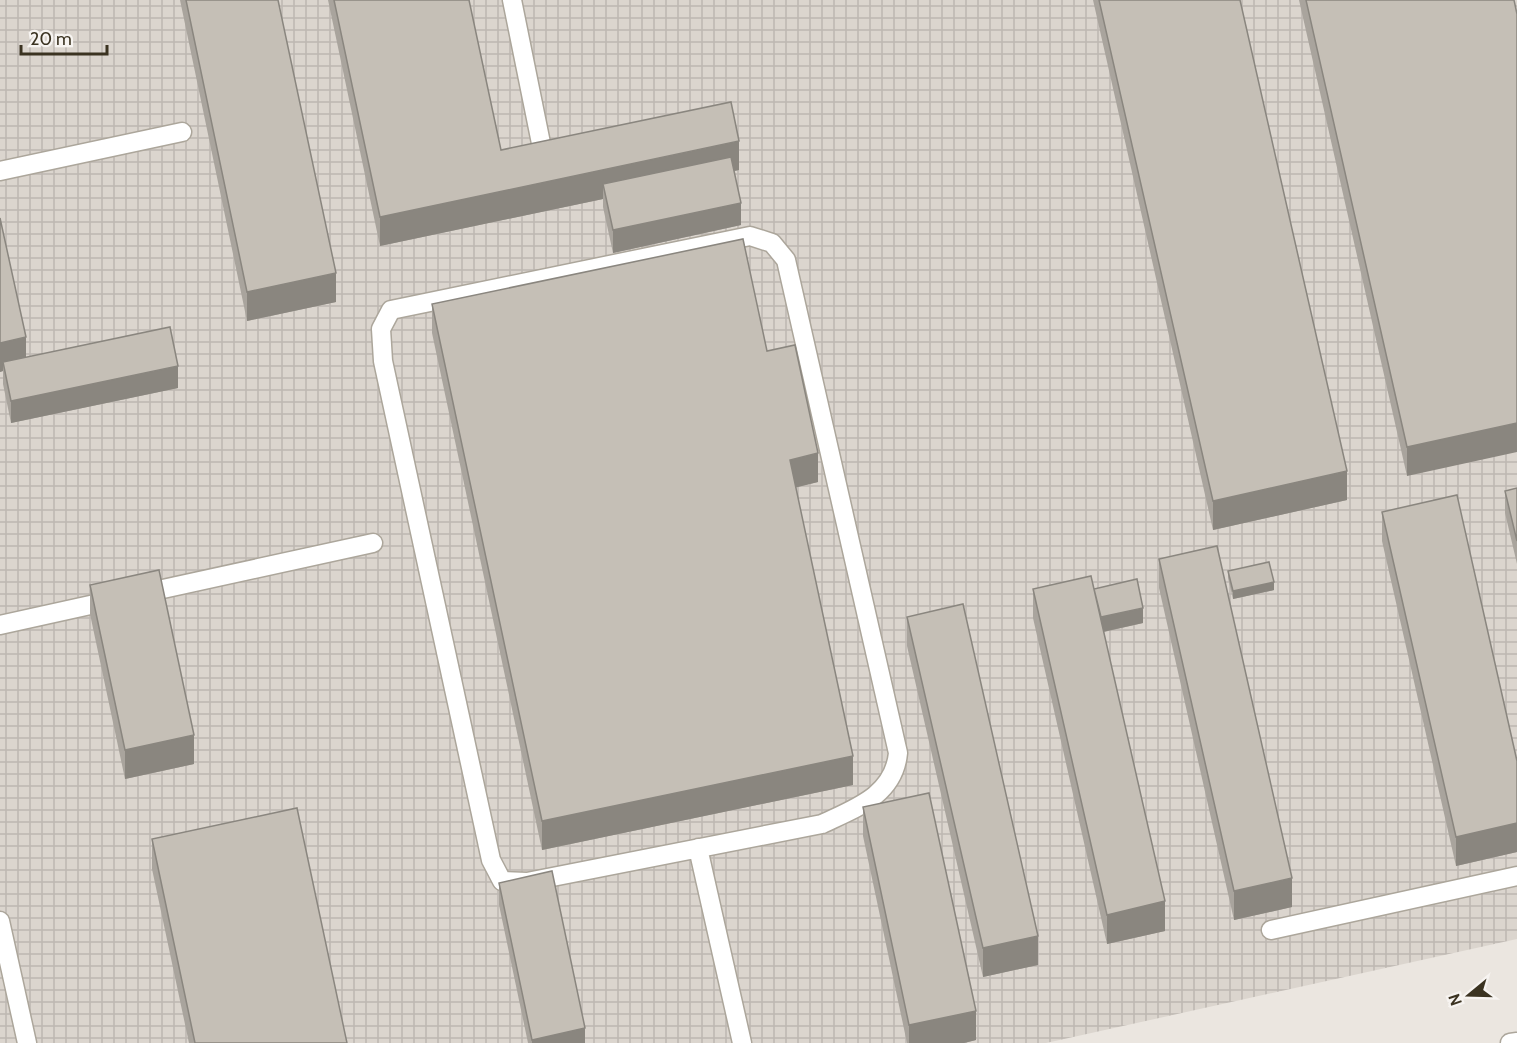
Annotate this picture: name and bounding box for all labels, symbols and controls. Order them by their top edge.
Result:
scale bar [21,18,106,56]
text: 20 m [30,28,72,50]
north arrow [1439,965,1499,1025]
text: N [1444,991,1466,1008]

